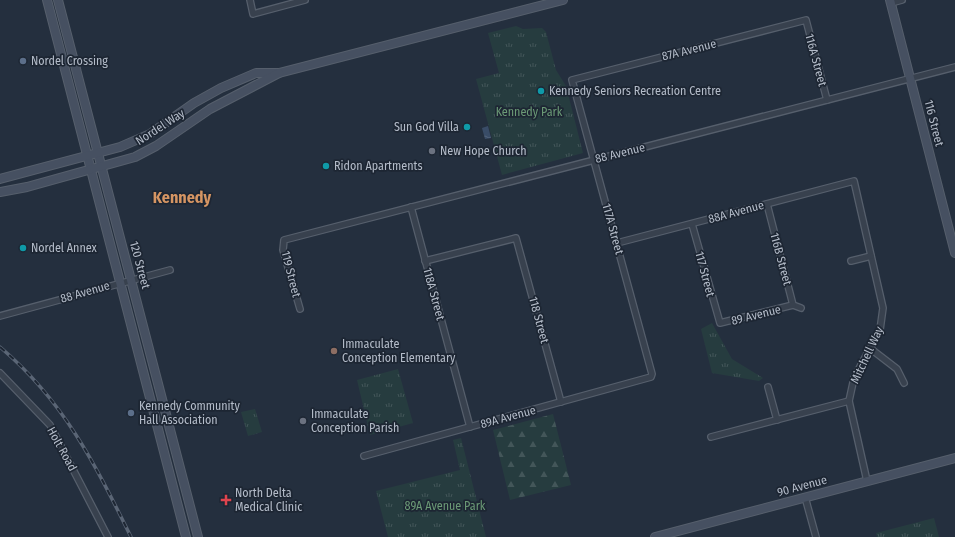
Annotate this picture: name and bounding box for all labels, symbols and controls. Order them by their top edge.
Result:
street label: 116A Street [802,32,830,88]
street label: 87A Avenue [660,36,718,64]
place label: Nordel Crossing [31,54,108,68]
marker: Nordel Crossing [18,56,28,66]
place label: Kennedy Seniors Recreation Centre [549,84,721,98]
marker: Kennedy Seniors Recreation Centre [536,86,546,96]
street label: 116 Street [921,98,947,148]
park label: Kennedy Park [496,105,563,119]
street label: Nordel Way [133,106,188,148]
place label: Sun God Villa [394,120,459,134]
marker: Sun God Villa [462,122,472,132]
street label: 88 Avenue [594,140,646,166]
place label: New Hope Church [440,144,527,158]
marker: New Hope Church [427,146,437,156]
place label: Ridon Apartments [334,159,423,173]
marker: Ridon Apartments [321,161,331,171]
district label: Kennedy [153,188,212,207]
street label: 88A Avenue [707,198,765,226]
street label: 117A Street [599,202,627,256]
street label: 116B Street [767,231,795,287]
street label: 120 Street [127,240,153,290]
place label: Nordel Annex [31,241,98,255]
marker: Nordel Annex [18,243,28,253]
street label: 119 Street [278,249,304,299]
street label: 117 Street [692,250,718,298]
street label: 118A Street [420,266,448,322]
street label: 88 Avenue [59,278,111,306]
street label: 118 Street [526,295,552,345]
street label: 89 Avenue [730,302,782,328]
street label: Mitchell Way [848,324,887,386]
place label: Immaculate Conception Elementary [342,337,456,365]
marker: Immaculate Conception Elementary [329,346,339,356]
place label: Kennedy Community Hall Association [139,399,240,427]
street label: 89A Avenue [479,403,537,431]
place label: Immaculate Conception Parish [311,407,399,435]
marker: Kennedy Community Hall Association [126,408,136,418]
marker: Immaculate Conception Parish [298,416,308,426]
street label: Holt Road [44,424,80,474]
street label: 90 Avenue [776,473,828,499]
place label: North Delta Medical Clinic [235,486,302,514]
marker: North Delta Medical Clinic [220,494,232,506]
park label: 89A Avenue Park [405,499,486,513]

